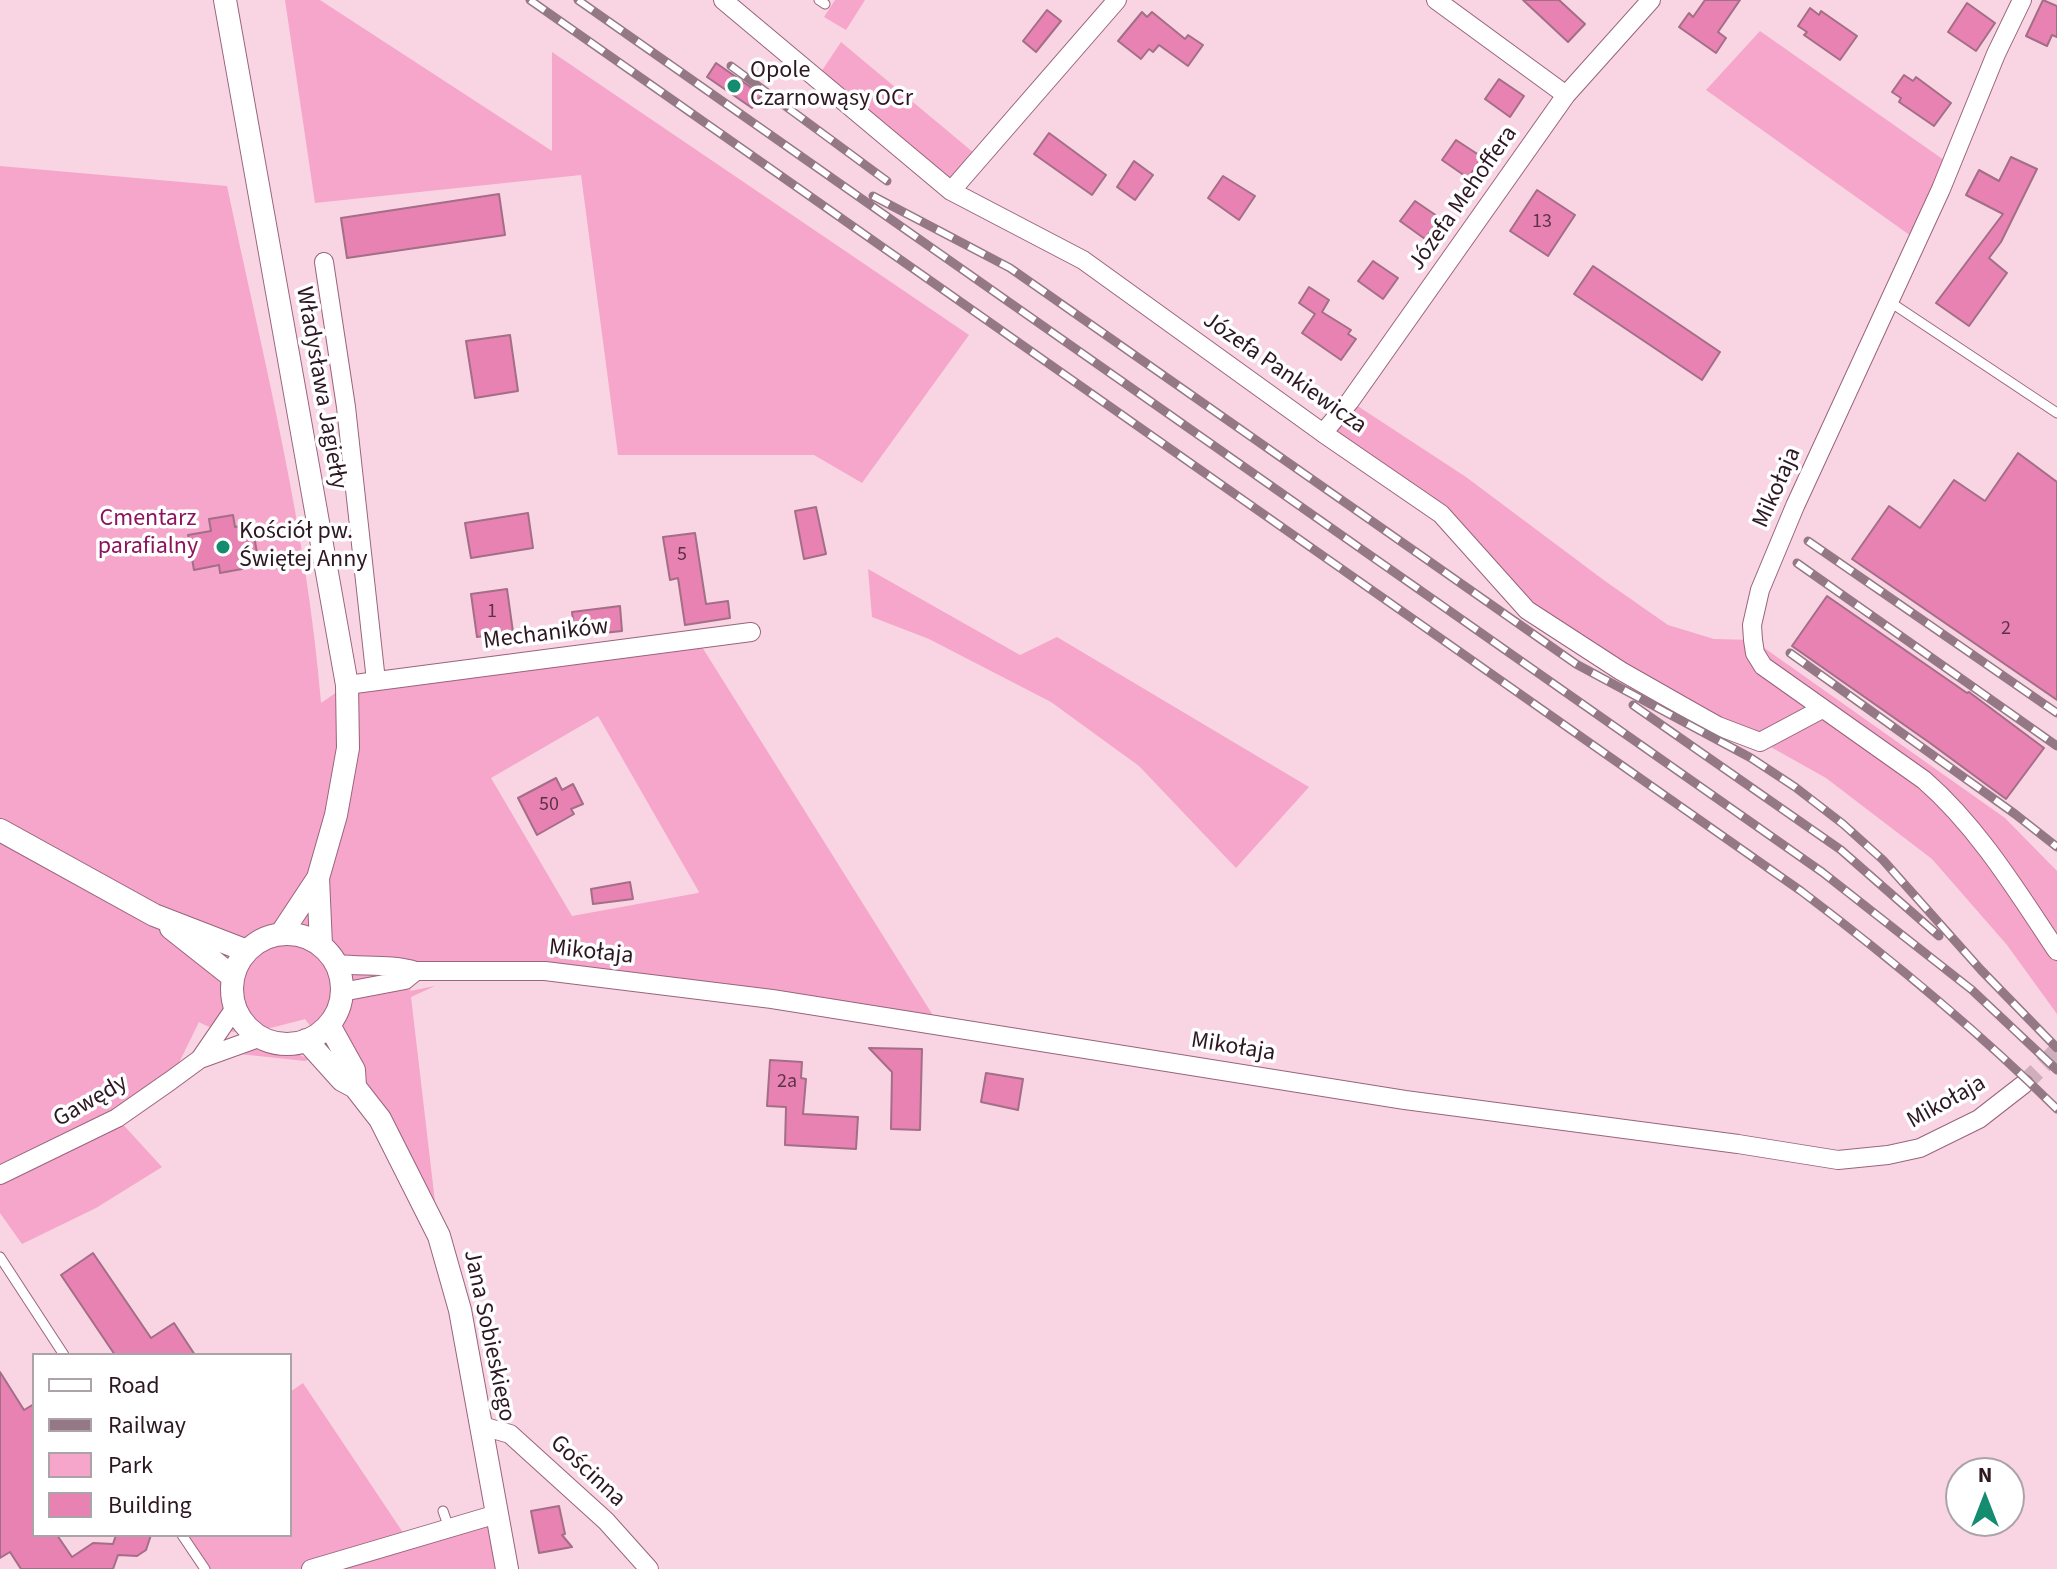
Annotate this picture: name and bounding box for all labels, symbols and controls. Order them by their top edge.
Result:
place label: Opole Czarnowąsy OCr [750,58,913,114]
marker: Opole Czarnowąsy OCr [725,77,743,95]
street label: Józefa Mehoffera [1403,121,1525,277]
house number: 13 [1532,211,1552,235]
street label: Władysława Jagiełły [288,285,352,491]
street label: Józefa Pankiewicza [1197,307,1371,441]
street label: Mikołaja [1748,443,1808,533]
park label: Cmentarz parafialny [98,506,198,562]
place label: Kościół pw. Świętej Anny [239,519,368,575]
marker: Kościół pw. Świętej Anny [214,538,232,556]
house number: 5 [677,544,687,568]
house number: 1 [487,601,497,625]
street label: Mechaników [482,613,610,657]
house number: 2 [2001,618,2011,642]
house number: 50 [539,794,559,818]
street label: Mikołaja [547,934,635,972]
street label: Mikołaja [1189,1027,1277,1069]
street label: Gawędy [49,1069,133,1135]
street label: Mikołaja [1903,1070,1991,1136]
house number: 2a [777,1071,797,1095]
street label: Jana Sobieskiego [456,1248,520,1424]
legend [32,1353,292,1537]
text: Road [108,1368,160,1403]
text: Railway [108,1408,186,1443]
street label: Gościnna [543,1430,631,1514]
text: Park [108,1448,153,1483]
north arrow [1945,1457,2025,1537]
text: N [1978,1459,1992,1491]
text: Building [108,1488,192,1523]

